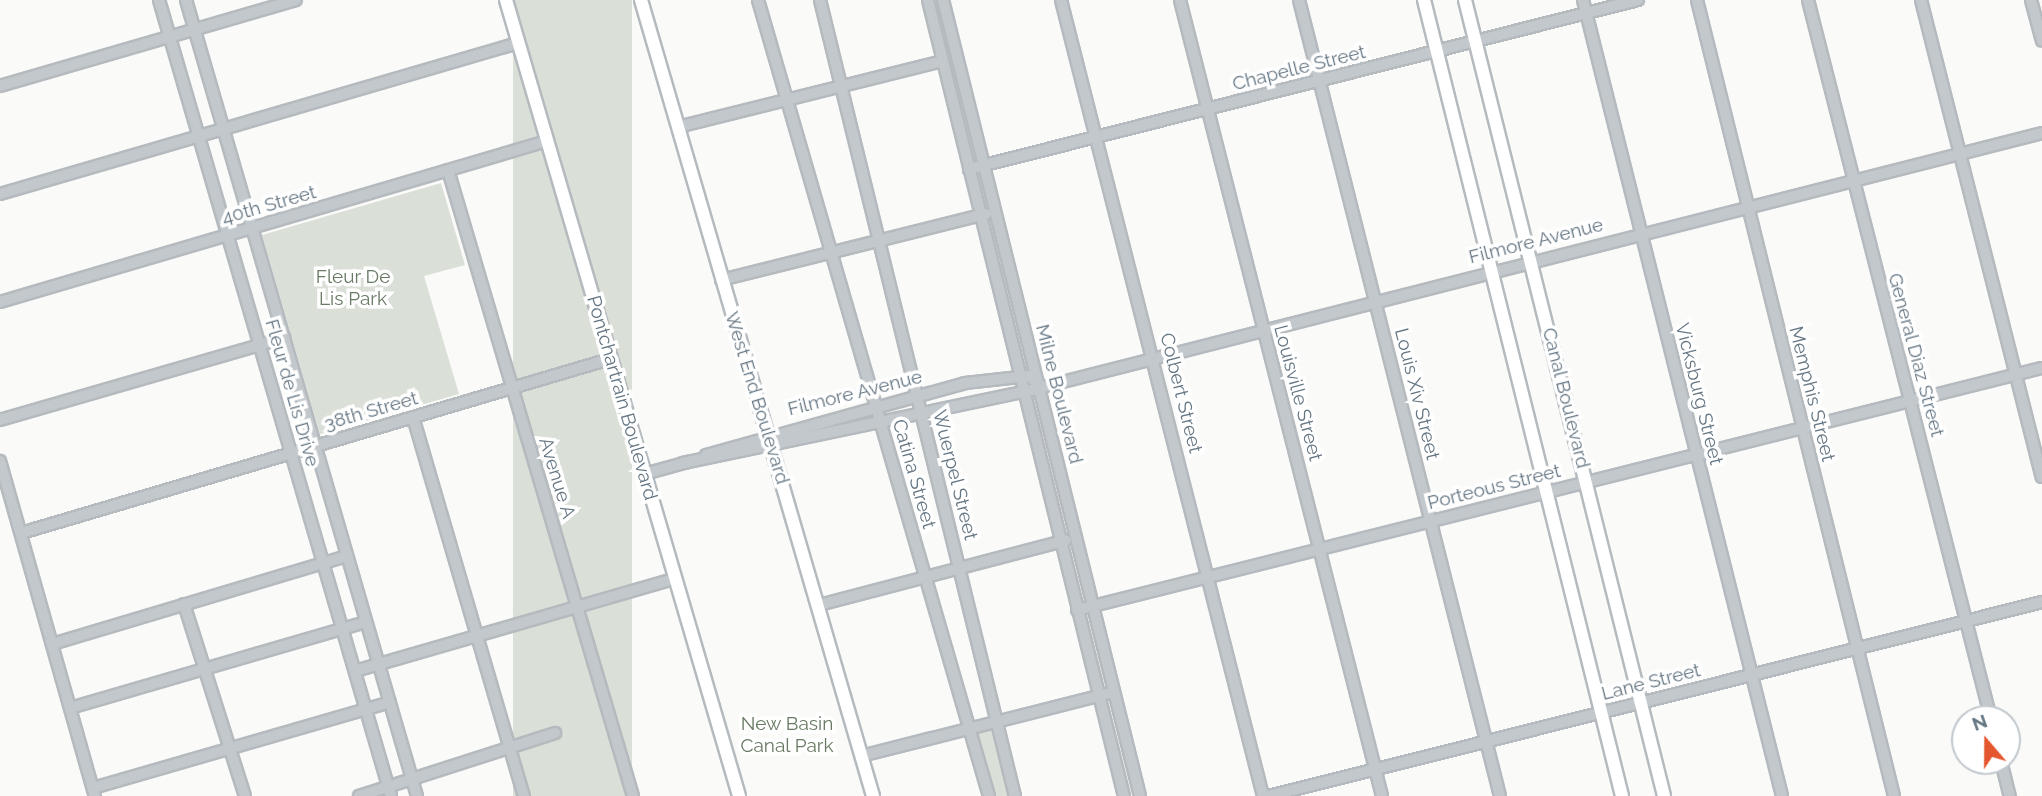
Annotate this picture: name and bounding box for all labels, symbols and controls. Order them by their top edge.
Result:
street label: Chapelle Street [1230,40,1368,96]
street label: 40th Street [219,181,319,229]
street label: Filmore Avenue [1466,213,1606,269]
park label: Fleur De Lis Park [315,266,391,310]
street label: General Diaz Street [1883,270,1949,440]
street label: Pontchartrain Boulevard [582,293,662,503]
street label: West End Boulevard [720,309,794,487]
street label: Fleur de Lis Drive [260,316,324,470]
street label: Vicksburg Street [1670,321,1728,467]
street label: Milne Boulevard [1031,322,1087,466]
street label: Louisville Street [1269,323,1327,463]
street label: Memphis Street [1784,324,1840,464]
street label: Canal Boulevard [1537,325,1595,471]
street label: Louis Xiv Street [1390,326,1444,462]
street label: Colbert Street [1155,331,1207,455]
street label: Filmore Avenue [785,365,925,421]
street label: 38th Street [322,387,420,435]
street label: Wuerpel Street [928,407,982,543]
street label: Catina Street [887,417,941,531]
street label: Avenue A [534,434,580,522]
street label: Porteous Street [1425,459,1563,515]
street label: Lane Street [1599,659,1703,705]
north arrow [1951,705,2021,775]
text: N [1969,709,1990,735]
park label: New Basin Canal Park [740,713,834,757]

